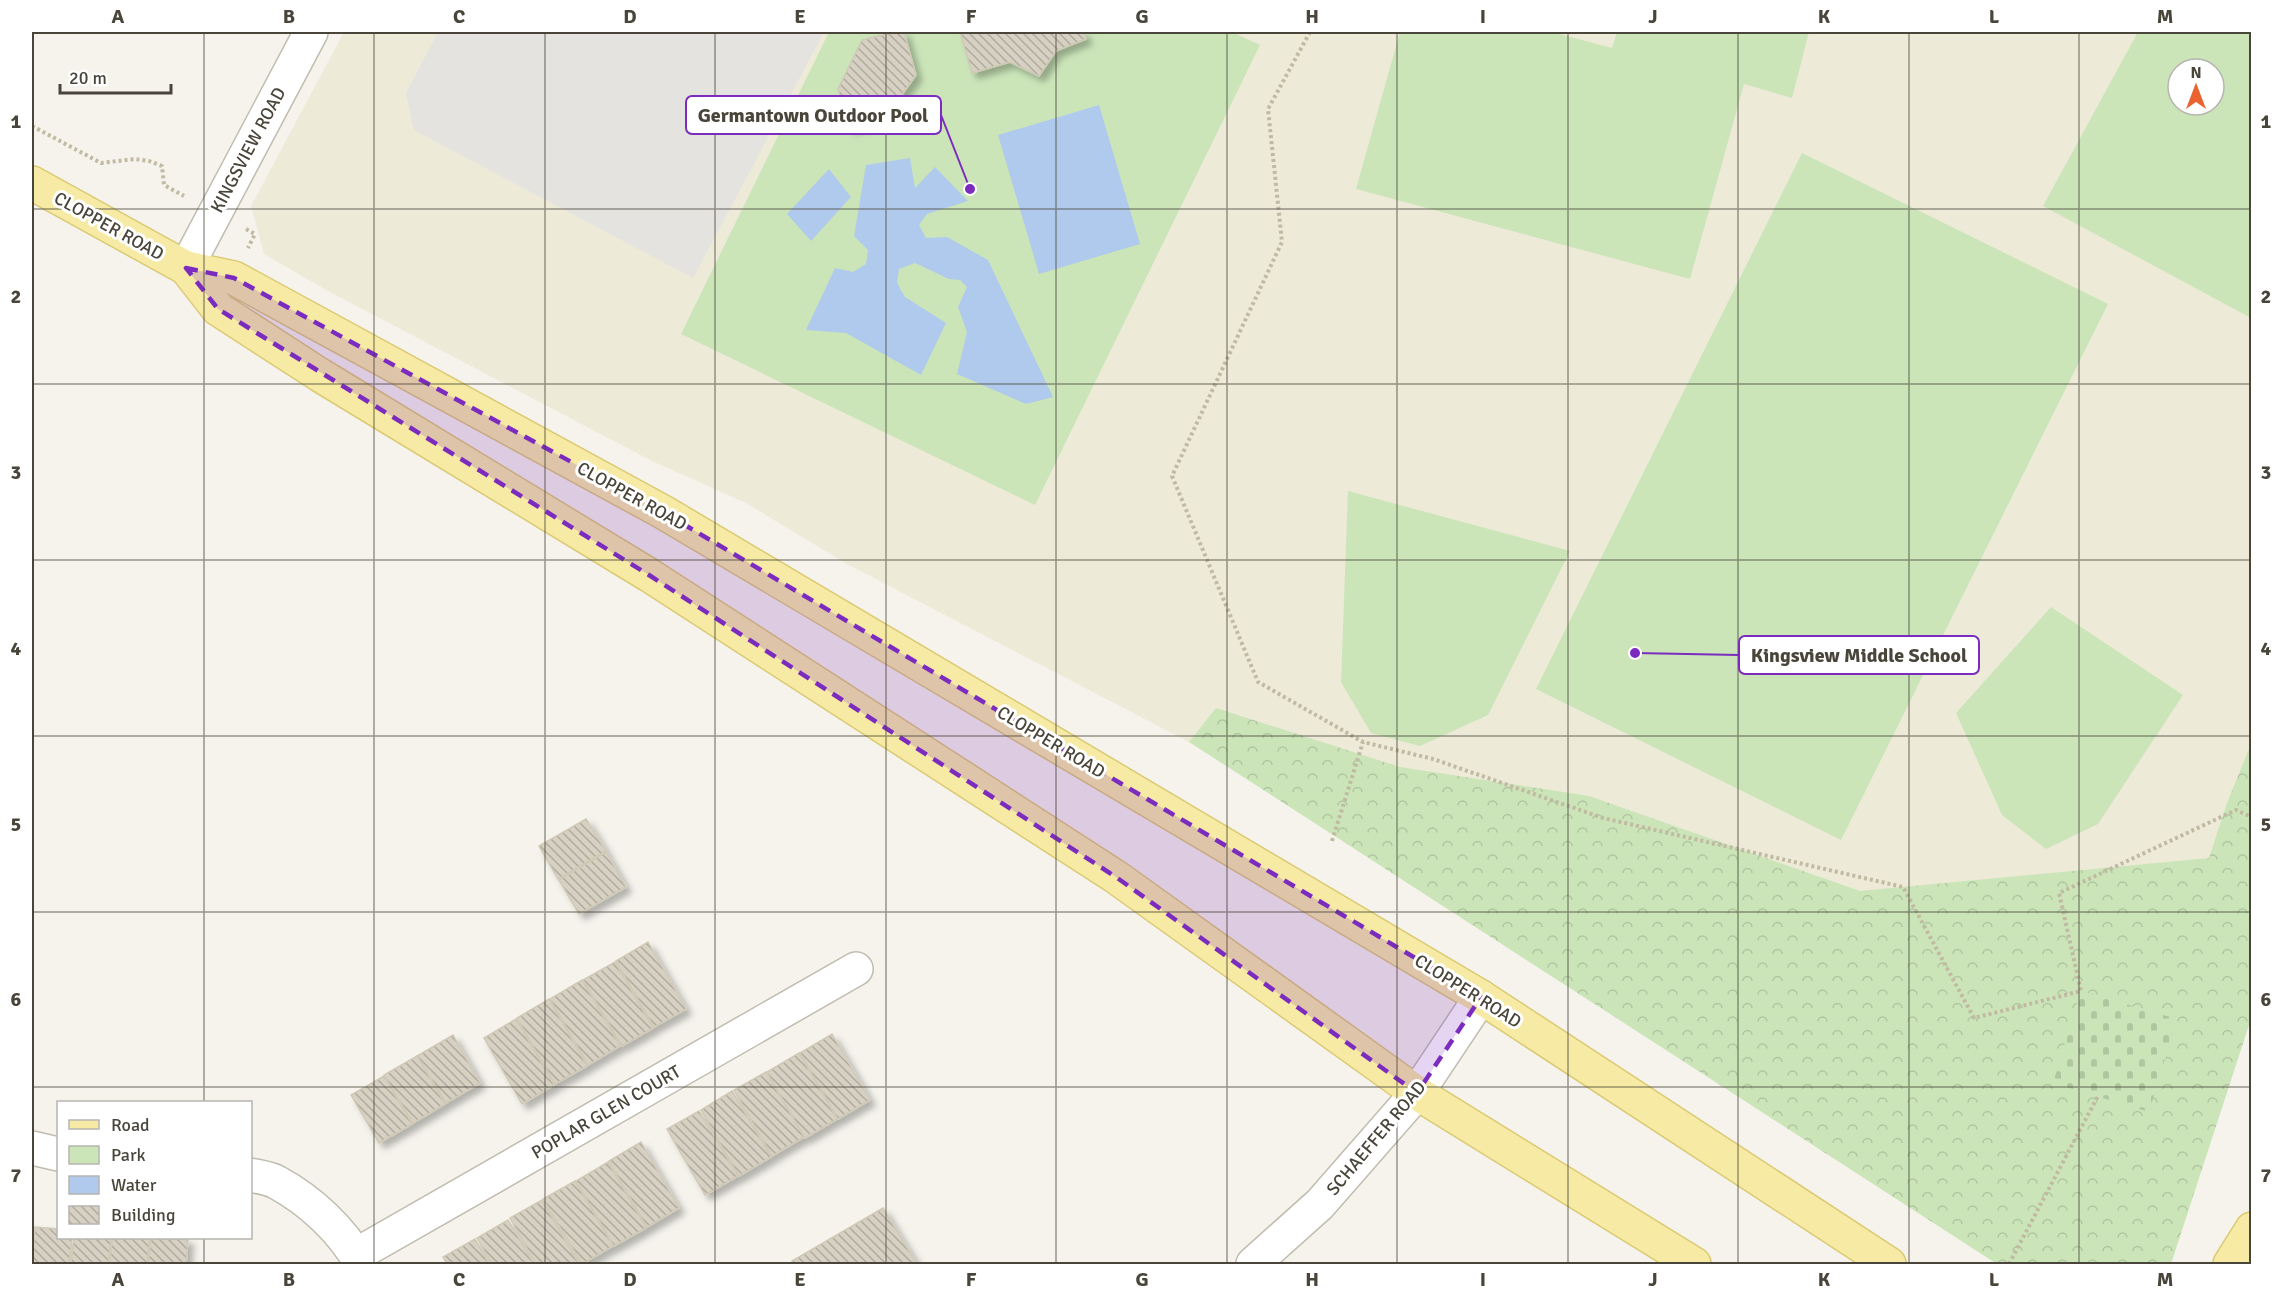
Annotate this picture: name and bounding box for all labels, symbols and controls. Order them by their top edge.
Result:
text: A [112,4,125,29]
text: B [283,4,295,29]
text: C [453,4,465,29]
text: D [623,4,637,29]
text: E [794,4,806,29]
text: F [966,4,977,29]
text: G [1135,4,1149,29]
text: H [1305,4,1319,29]
text: I [1480,4,1486,29]
text: J [1648,4,1658,29]
text: K [1818,4,1831,29]
text: L [1989,4,2000,29]
text: M [2157,4,2173,29]
scale bar [60,57,171,95]
north arrow [2166,57,2226,117]
text: N [2190,63,2202,83]
text: 20 m [69,67,107,89]
street label: KINGSVIEW ROAD [206,83,290,217]
callout: Germantown Outdoor Pool [686,96,941,134]
text: Germantown Outdoor Pool [698,103,928,128]
text: 1 [11,109,22,134]
text: 1 [2261,109,2272,134]
street label: CLOPPER ROAD [50,187,168,265]
text: 2 [11,284,21,309]
text: 2 [2261,284,2271,309]
street label: CLOPPER ROAD [573,457,691,535]
text: 3 [11,460,21,485]
text: 3 [2261,460,2271,485]
text: 4 [11,636,22,661]
callout: Kingsview Middle School [1739,636,1979,674]
text: 4 [2261,636,2272,661]
text: Kingsview Middle School [1751,643,1967,668]
street label: CLOPPER ROAD [993,701,1109,783]
text: 5 [11,812,21,837]
text: 5 [2261,812,2271,837]
street label: CLOPPER ROAD [1411,949,1525,1033]
text: 6 [11,987,22,1012]
text: 6 [2261,987,2272,1012]
street label: POPLAR GLEN COURT [528,1060,685,1164]
street label: SCHAEFFER ROAD [1322,1076,1430,1200]
legend [57,1101,252,1239]
text: Road [111,1114,150,1136]
text: Park [111,1144,146,1166]
text: 7 [11,1163,22,1188]
text: 7 [2261,1163,2272,1188]
text: Water [111,1174,157,1196]
text: Building [111,1204,175,1226]
text: A [112,1267,125,1292]
text: B [283,1267,295,1292]
text: C [453,1267,465,1292]
text: D [623,1267,637,1292]
text: E [794,1267,806,1292]
text: F [966,1267,977,1292]
text: G [1135,1267,1149,1292]
text: H [1305,1267,1319,1292]
text: I [1480,1267,1486,1292]
text: J [1648,1267,1658,1292]
text: K [1818,1267,1831,1292]
text: L [1989,1267,2000,1292]
text: M [2157,1267,2173,1292]

